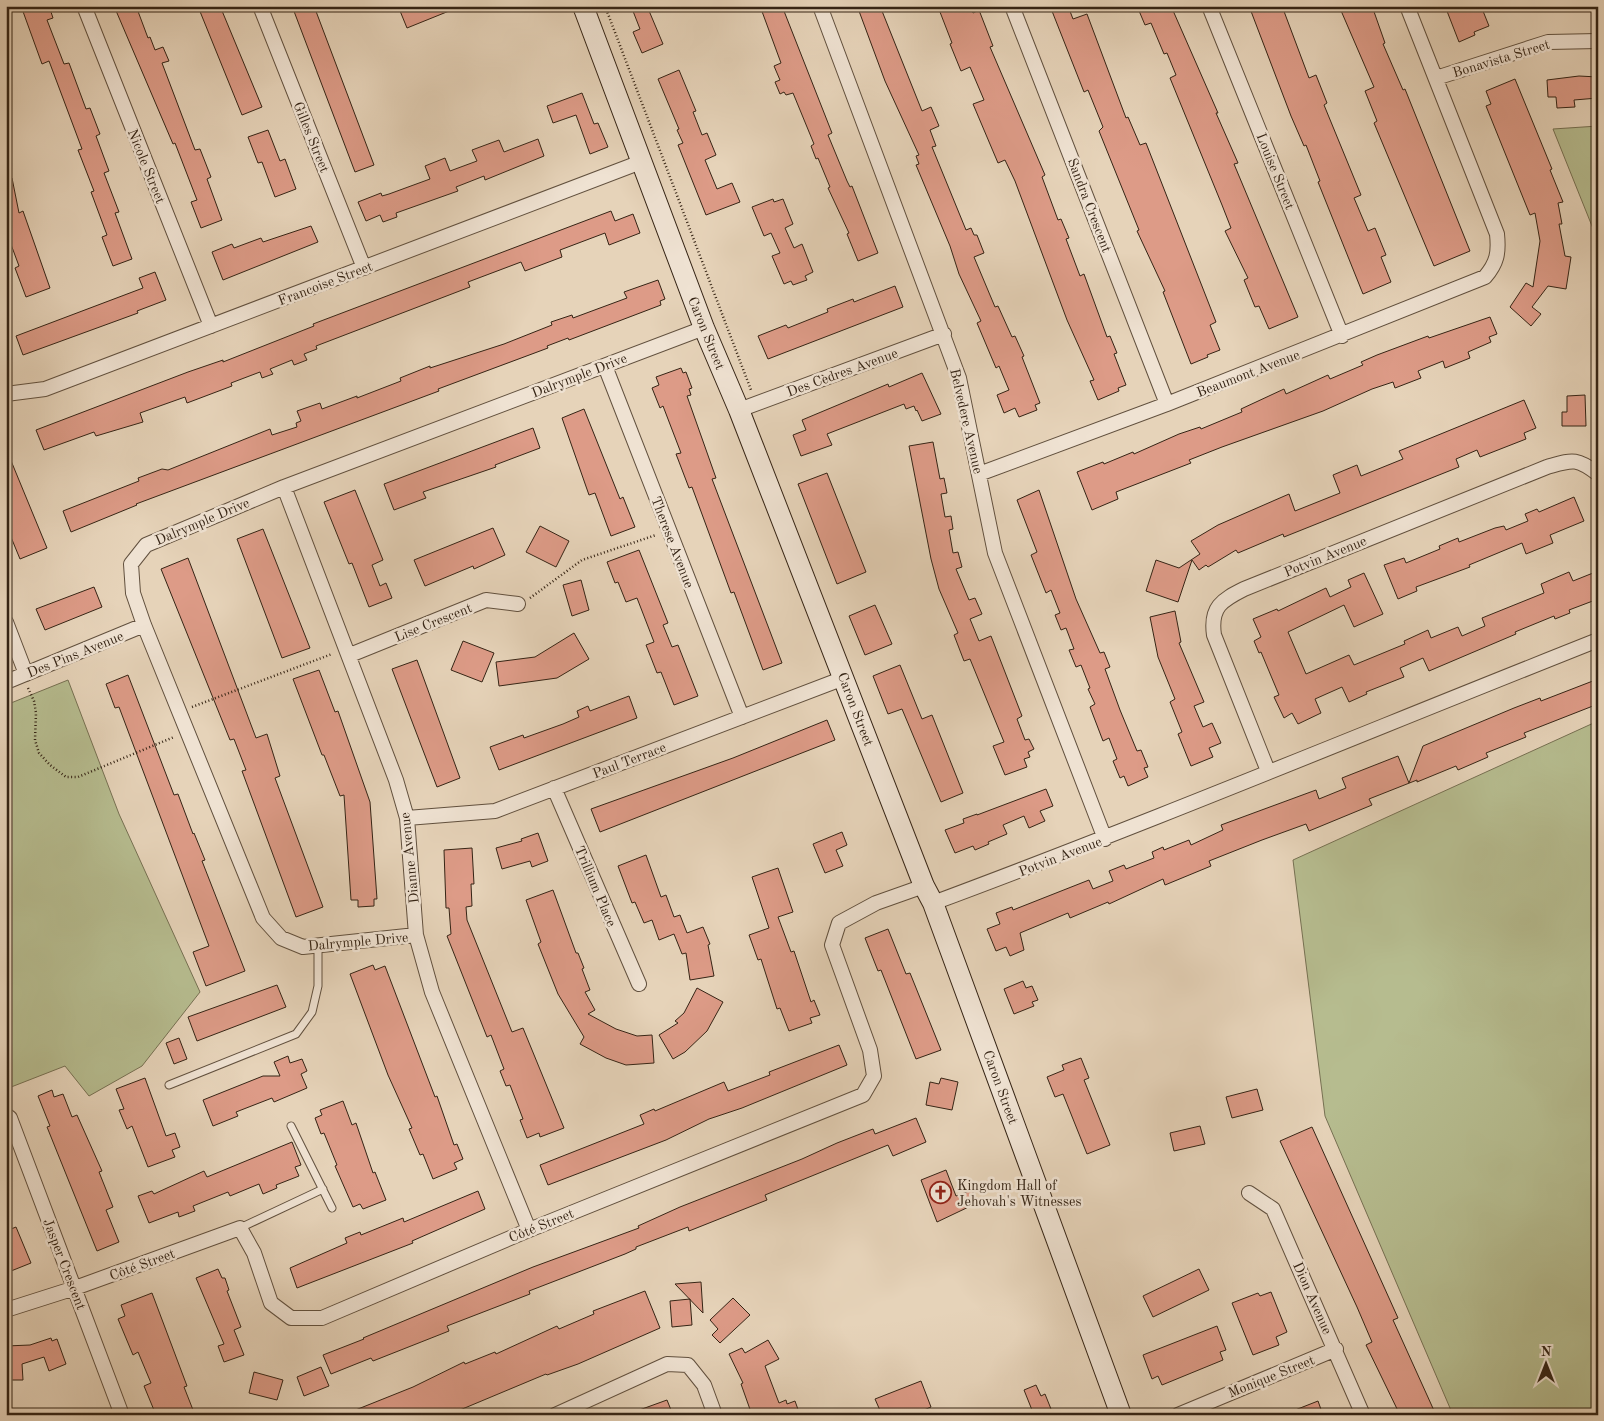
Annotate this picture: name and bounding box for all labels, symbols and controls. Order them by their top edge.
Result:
street label: Bonavista Street [1451,38,1552,80]
street label: Gilles Street [291,100,332,175]
street label: Nicole Street [125,127,167,206]
street label: Louise Street [1253,131,1297,212]
street label: Sandra Crescent [1065,156,1113,254]
street label: Francoise Street [276,259,375,308]
street label: Caron Street [685,295,727,372]
street label: Des Cèdres Avenue [785,346,900,400]
street label: Beaumont Avenue [1195,348,1302,400]
street label: Dalrymple Drive [530,351,629,401]
street label: Belvedere Avenue [947,367,985,475]
street label: Therese Avenue [648,495,696,590]
street label: Dalrymple Drive [153,496,252,548]
street label: Potvin Avenue [1282,534,1369,580]
street label: Lise Crescent [393,601,474,645]
street label: Des Pins Avenue [25,629,126,681]
street label: Caron Street [835,671,876,748]
street label: Paul Terrace [591,741,668,781]
street label: Dianne Avenue [398,812,422,904]
street label: Potvin Avenue [1017,835,1104,879]
street label: Trillium Place [572,844,618,929]
street label: Dalrymple Drive [307,931,409,953]
street label: Caron Street [980,1049,1020,1126]
place label: Kingdom Hall of Jehovah's Witnesses [957,1179,1082,1209]
church icon: Kingdom Hall of Jehovah's Witnesses [929,1181,953,1205]
street label: Côté Street [507,1207,576,1245]
street label: Jasper Crescent [40,1217,88,1312]
street label: Côté Street [108,1247,177,1283]
street label: Dion Avenue [1290,1260,1334,1337]
north arrow [1522,1338,1572,1388]
text: N [1541,1345,1552,1359]
street label: Monique Street [1226,1353,1317,1401]

